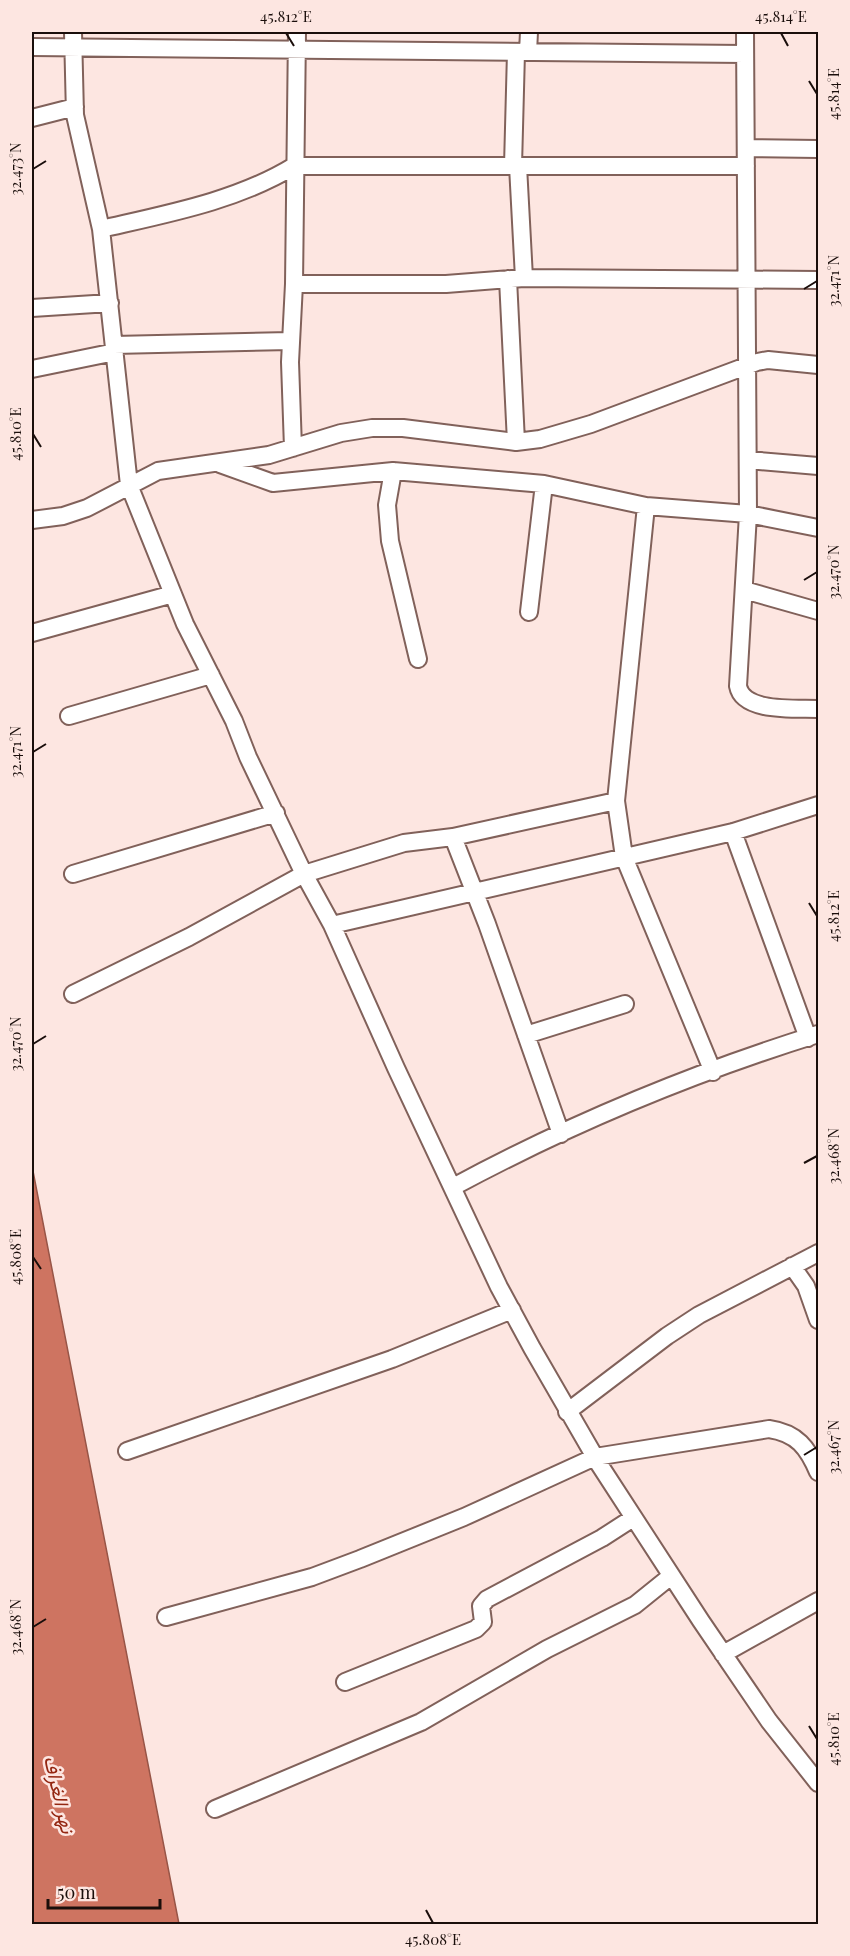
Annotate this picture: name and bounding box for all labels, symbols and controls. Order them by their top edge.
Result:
text: 45.812°E [260,6,312,26]
text: 45.814°E [755,6,807,26]
text: 45.814°E [823,68,843,120]
text: 32.473°N [5,142,25,195]
text: 32.471°N [823,255,843,307]
text: 45.810°E [5,407,25,461]
text: 32.470°N [823,544,843,600]
text: 32.471°N [5,726,25,778]
text: 45.812°E [823,890,843,942]
text: 32.470°N [5,1016,25,1072]
text: 32.468°N [823,1127,843,1184]
text: 45.808°E [5,1229,25,1285]
text: 32.467°N [823,1419,843,1474]
text: 32.468°N [5,1598,25,1655]
text: 45.810°E [823,1712,843,1766]
water label: نهر الغراف [38,1753,83,1837]
scale bar [48,1872,160,1910]
text: 50 m [57,1880,96,1904]
text: 45.808°E [405,1929,461,1949]

